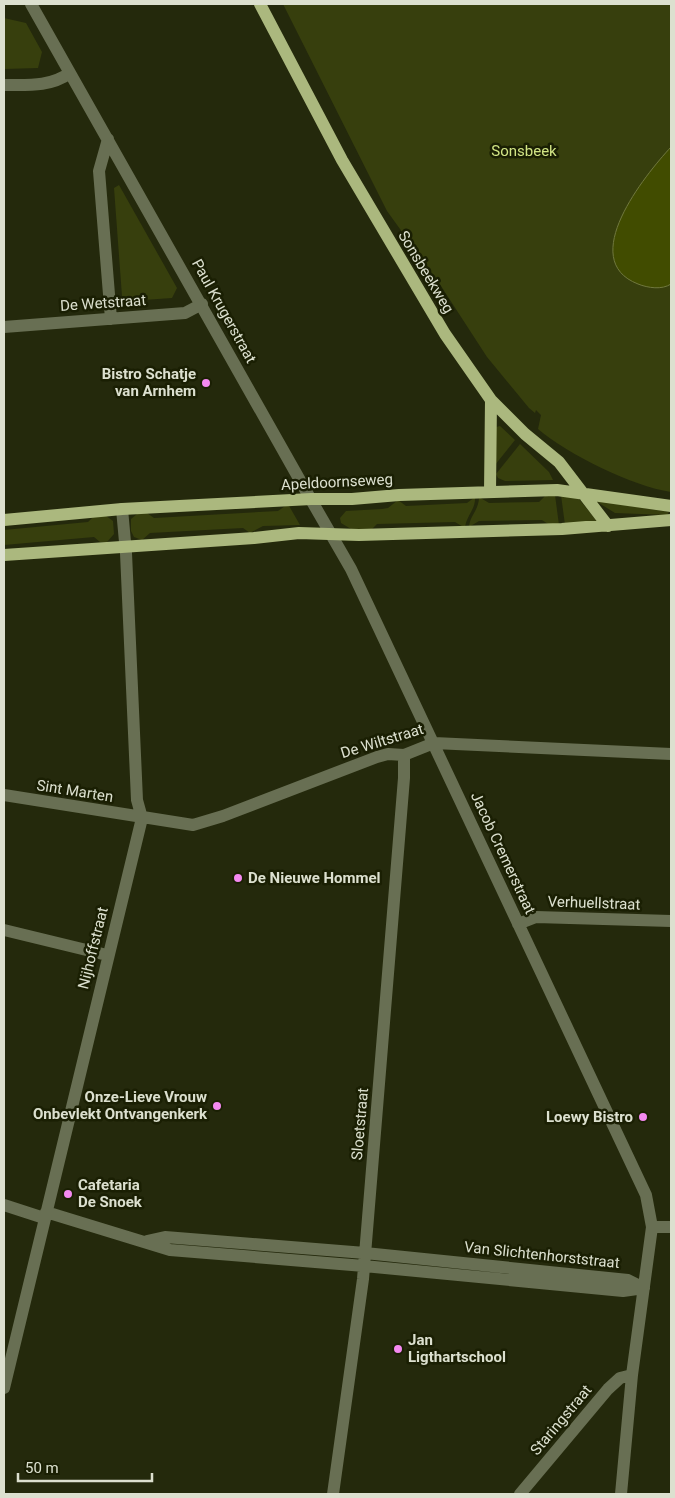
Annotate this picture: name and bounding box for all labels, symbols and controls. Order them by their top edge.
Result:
park label: Sonsbeek [491,142,557,160]
street label: Sonsbeekweg [394,227,458,317]
street label: Paul Krugerstraat [188,256,260,366]
street label: De Wetstraat [59,291,147,315]
place label: Bistro Schatje van Arnhem [102,365,196,400]
marker: Bistro Schatje van Arnhem [200,377,212,389]
street label: Apeldoornseweg [281,470,393,494]
street label: De Wiltstraat [338,720,426,762]
street label: Sint Marten [35,776,115,806]
street label: Jacob Cremerstraat [467,789,539,917]
place label: De Nieuwe Hommel [248,869,381,887]
marker: De Nieuwe Hommel [232,872,244,884]
street label: Verhuellstraat [547,892,641,914]
street label: Nijhoffstraat [74,905,112,991]
street label: Sloetstraat [348,1087,372,1161]
place label: Onze-Lieve Vrouw Onbevlekt Ontvangenkerk [33,1088,208,1123]
marker: Onze-Lieve Vrouw Onbevlekt Ontvangenkerk [211,1100,223,1112]
place label: Loewy Bistro [546,1108,633,1126]
marker: Loewy Bistro [637,1111,649,1123]
place label: Cafetaria De Snoek [78,1176,143,1211]
marker: Cafetaria De Snoek [62,1188,74,1200]
street label: Van Slichtenhorststraat [463,1238,621,1272]
place label: Jan Ligthartschool [408,1331,506,1366]
marker: Jan Ligthartschool [392,1343,404,1355]
street label: Staringstraat [526,1381,596,1459]
scale bar [18,1450,151,1482]
text: 50 m [25,1459,59,1477]

